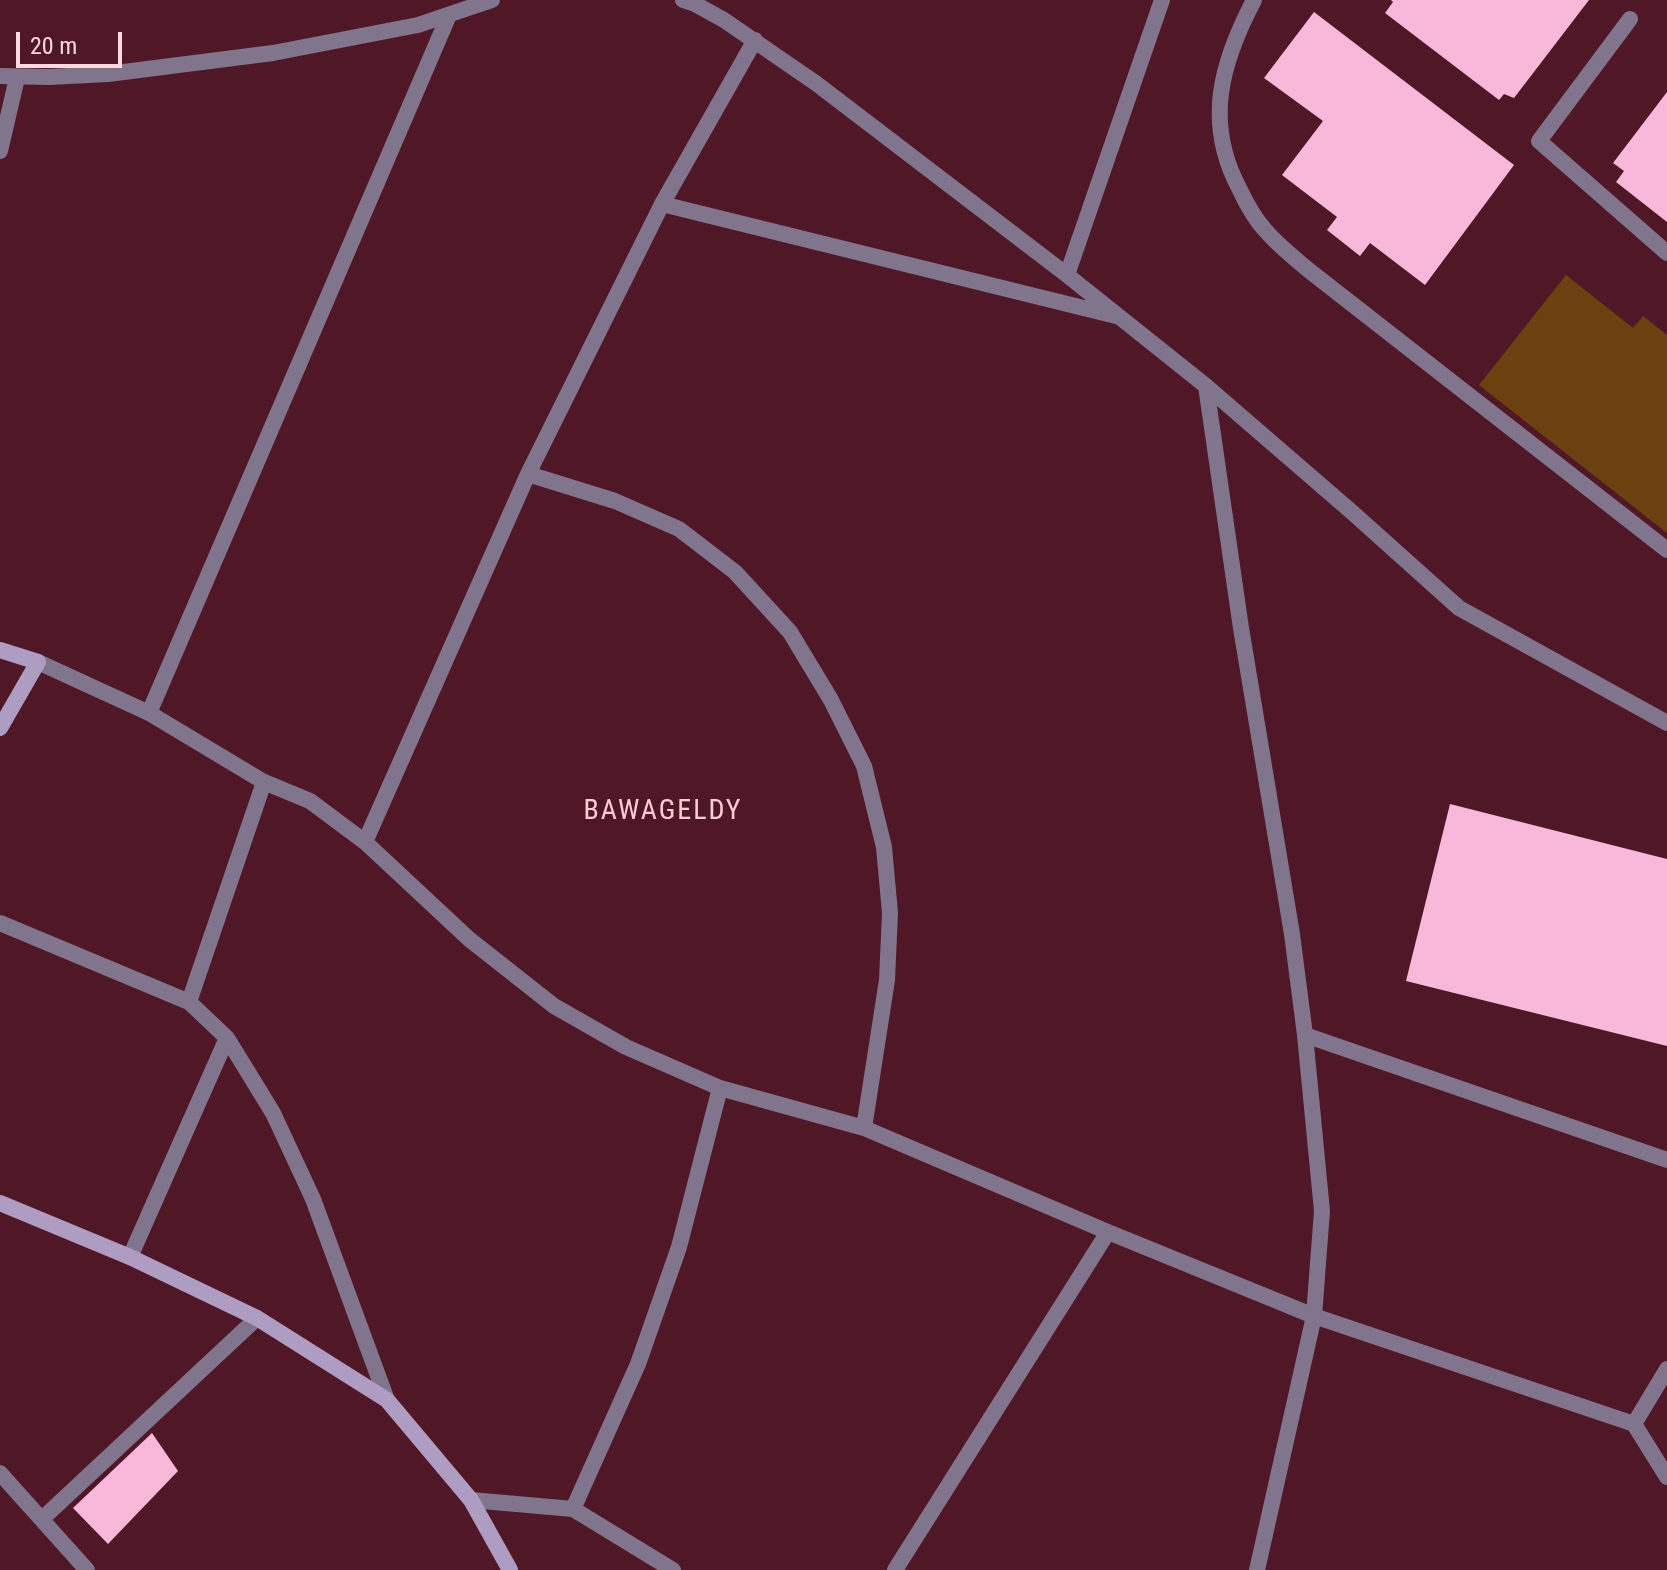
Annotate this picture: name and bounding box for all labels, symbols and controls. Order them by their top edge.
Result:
scale bar [20,16,126,66]
text: 20 m [30,32,77,60]
district label: BAWAGELDY [583,795,743,829]

